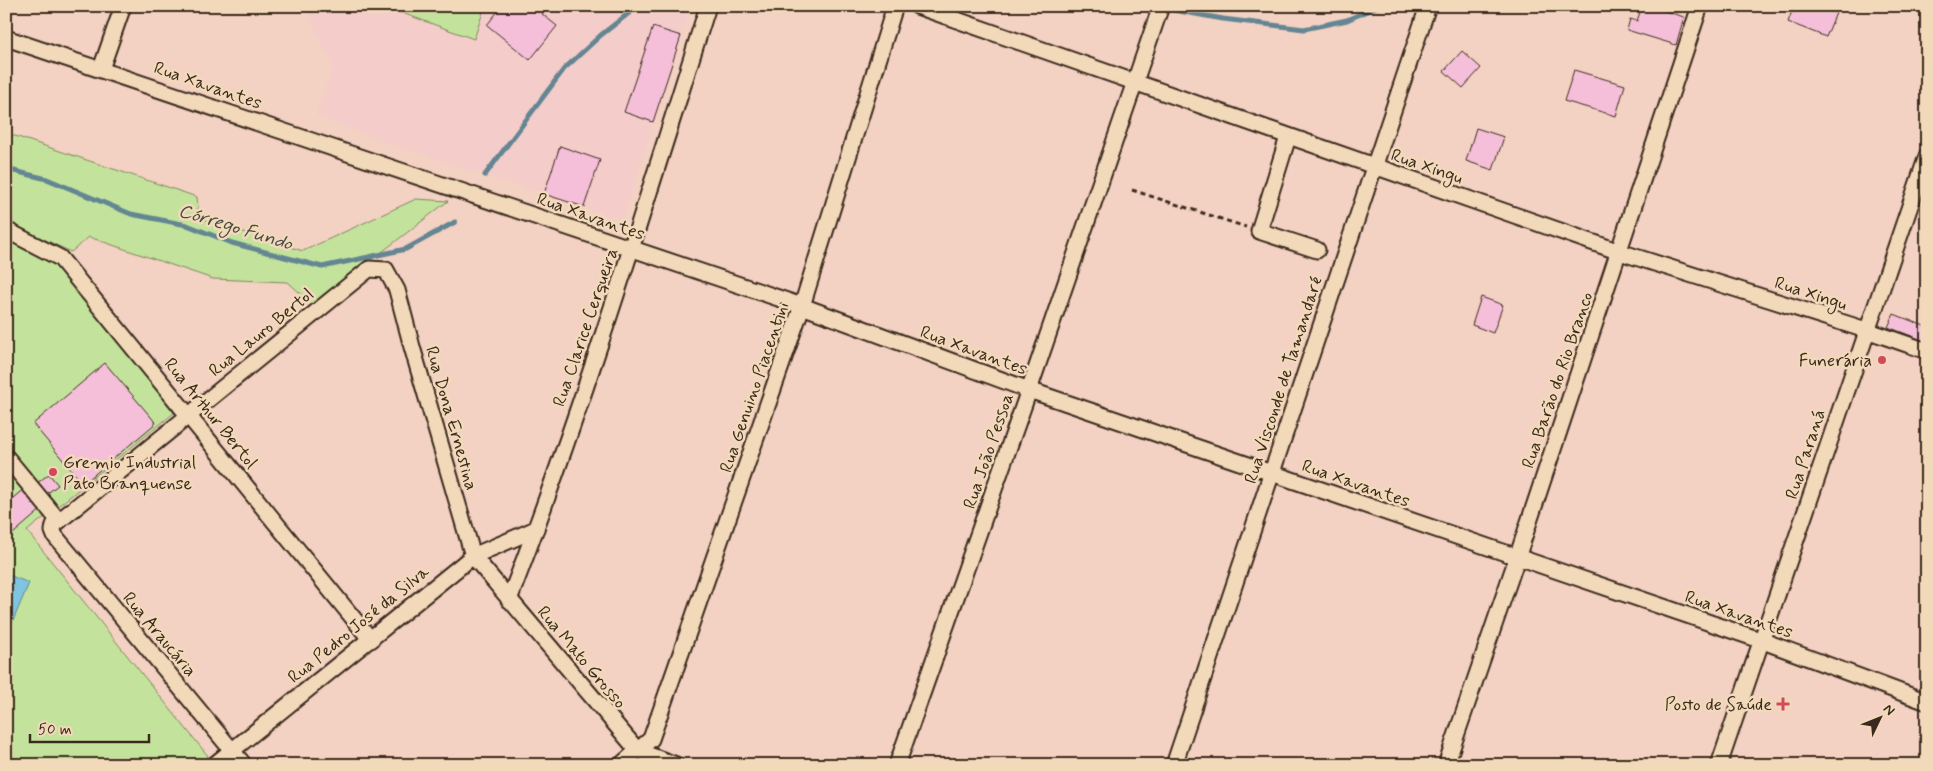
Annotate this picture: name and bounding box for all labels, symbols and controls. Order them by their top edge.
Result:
street label: Rua Xavantes [150,56,265,116]
street label: Rua Xingu [1387,143,1466,191]
street label: Rua Xavantes [533,187,648,247]
water label: Córrego Fundo [175,198,296,259]
street label: Rua Clarice Cerqueira [547,245,624,410]
street label: Rua Xingu [1771,271,1850,318]
street label: Rua Visconde de Tamandaré [1239,274,1329,487]
street label: Rua Lauro Bertol [204,283,319,383]
street label: Rua Barão do Rio Branco [1516,289,1599,472]
street label: Rua Genuino Piacentini [714,299,796,476]
street label: Rua Xavantes [917,320,1031,382]
street label: Rua Dona Ernestina [419,343,483,493]
place label: Funerária [1799,349,1872,373]
street label: Rua Arthur Bertol [158,353,262,474]
marker: Funerária [1876,354,1888,366]
street label: Rua João Pessoa [958,390,1020,512]
street label: Rua Paraná [1780,406,1832,502]
place label: Gremio Industrial Pato Branquense [63,451,196,496]
street label: Rua Xavantes [1298,454,1413,514]
marker: Gremio Industrial Pato Branquense [47,466,59,478]
street label: Rua Pedro José da Silva [283,560,434,689]
street label: Rua Xavantes [1681,585,1796,645]
street label: Rua Araucária [117,587,202,682]
street label: Rua Mato Grosso [531,601,631,714]
place label: Posto de Saúde [1665,693,1772,717]
north arrow [1856,694,1906,744]
marker: Posto de Saúde [1776,697,1790,711]
text: N [1879,700,1899,719]
scale bar [30,711,149,743]
text: 50 m [38,720,72,740]

